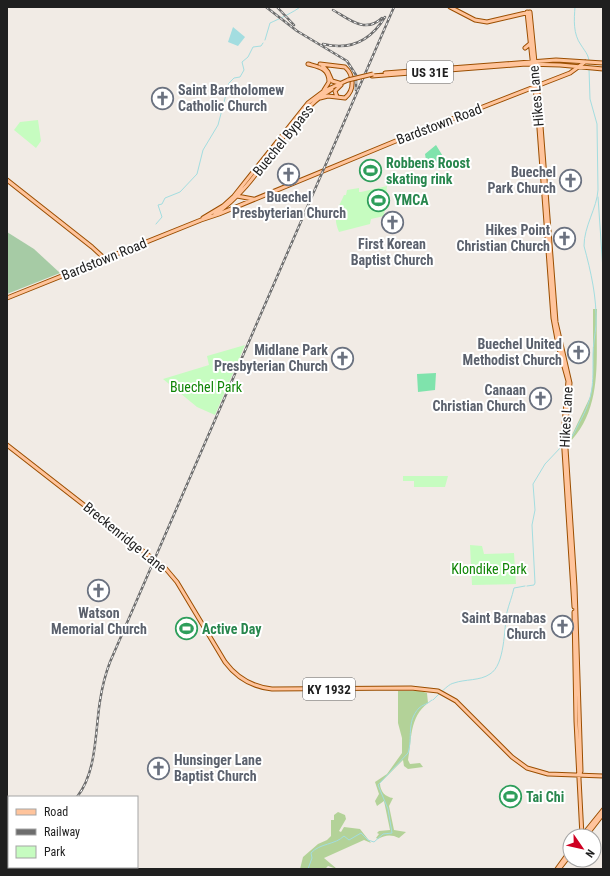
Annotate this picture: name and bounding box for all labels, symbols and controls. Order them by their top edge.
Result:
road number: US 31E [407,61,453,83]
street label: Hikes Lane [525,65,547,127]
place label: Saint Bartholomew Catholic Church [178,82,284,114]
church icon: Saint Bartholomew Catholic Church [150,85,176,111]
street label: Bardstown Road [394,100,484,148]
street label: Buechel Bypass [249,101,317,179]
place label: Robbens Roost skating rink [386,155,470,187]
sports icon: Robbens Roost skating rink [358,158,384,184]
church icon: Buechel Presbyterian Church [276,162,302,188]
place label: Buechel Park Church [487,164,556,196]
church icon: Buechel Park Church [558,167,584,193]
sports icon: YMCA [365,187,391,213]
place label: Buechel Presbyterian Church [232,189,346,221]
place label: YMCA [394,192,429,208]
church icon: First Korean Baptist Church [379,209,405,235]
place label: Hikes Point Christian Church [456,222,550,254]
church icon: Hikes Point Christian Church [552,225,578,251]
street label: Bardstown Road [59,235,149,283]
place label: First Korean Baptist Church [351,236,433,268]
place label: Buechel United Methodist Church [463,336,562,368]
church icon: Buechel United Methodist Church [565,339,591,365]
place label: Midlane Park Presbyterian Church [214,342,328,374]
church icon: Midlane Park Presbyterian Church [330,345,356,371]
park label: Buechel Park [170,379,243,395]
place label: Canaan Christian Church [432,382,526,414]
church icon: Canaan Christian Church [528,385,554,411]
street label: Hikes Lane [556,386,576,448]
street label: Breckenridge Lane [80,499,170,576]
park label: Klondike Park [451,561,528,577]
church icon: Watson Memorial Church [86,578,112,604]
place label: Watson Memorial Church [51,605,147,637]
place label: Saint Barnabas Church [461,610,546,642]
church icon: Saint Barnabas Church [549,613,575,639]
sports icon: Active Day [174,616,200,642]
place label: Active Day [202,621,262,637]
road number: KY 1932 [303,678,355,700]
place label: Hunsinger Lane Baptist Church [174,752,262,784]
church icon: Hunsinger Lane Baptist Church [146,755,172,781]
sports icon: Tai Chi [497,784,523,810]
place label: Tai Chi [526,789,564,805]
legend [8,796,138,868]
text: Road [44,805,68,819]
text: Railway [44,825,80,839]
north arrow [562,828,602,868]
text: Park [44,845,66,859]
text: N [582,847,597,860]

